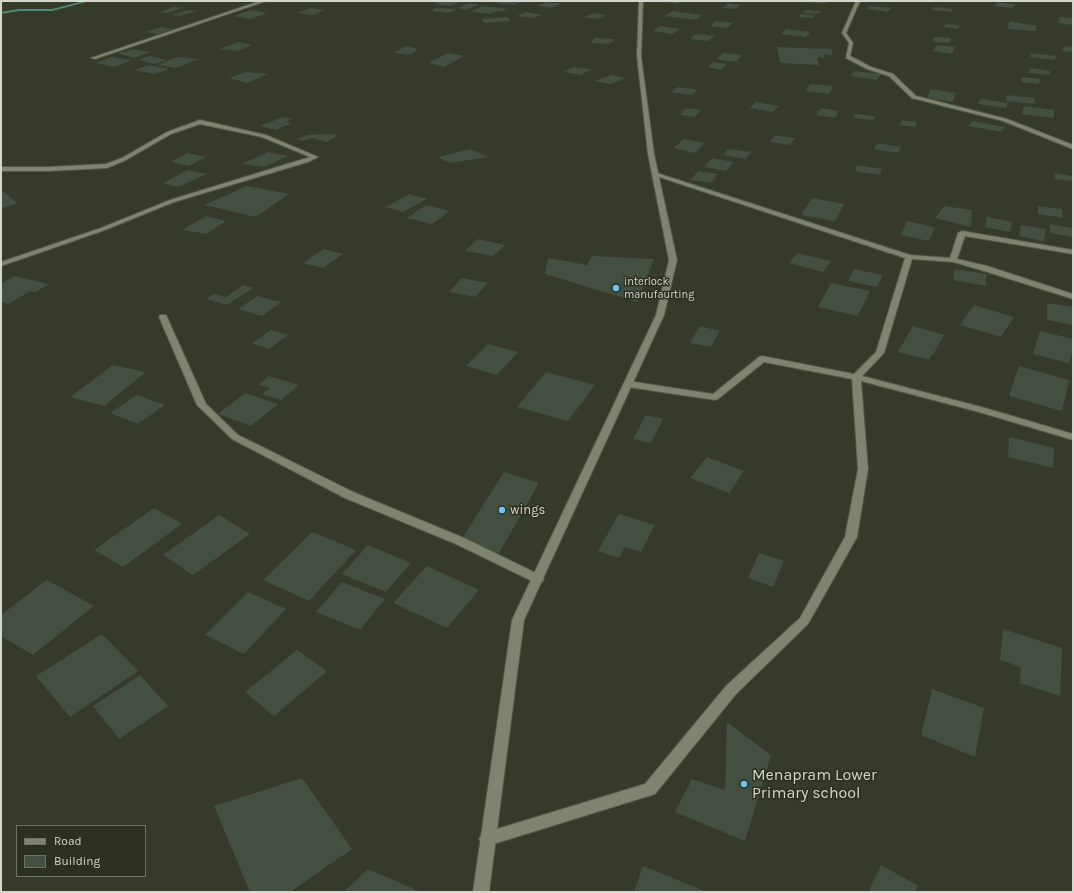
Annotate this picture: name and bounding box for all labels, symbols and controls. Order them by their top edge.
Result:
place label: interlock manufaurting [624,275,694,301]
marker: interlock manufaurting [611,283,621,293]
place label: wings [510,502,545,518]
marker: wings [497,505,507,515]
place label: Menapram Lower Primary school [752,765,877,803]
marker: Menapram Lower Primary school [739,779,749,789]
legend [16,825,146,877]
text: Road [54,834,82,848]
text: Building [54,854,100,868]

